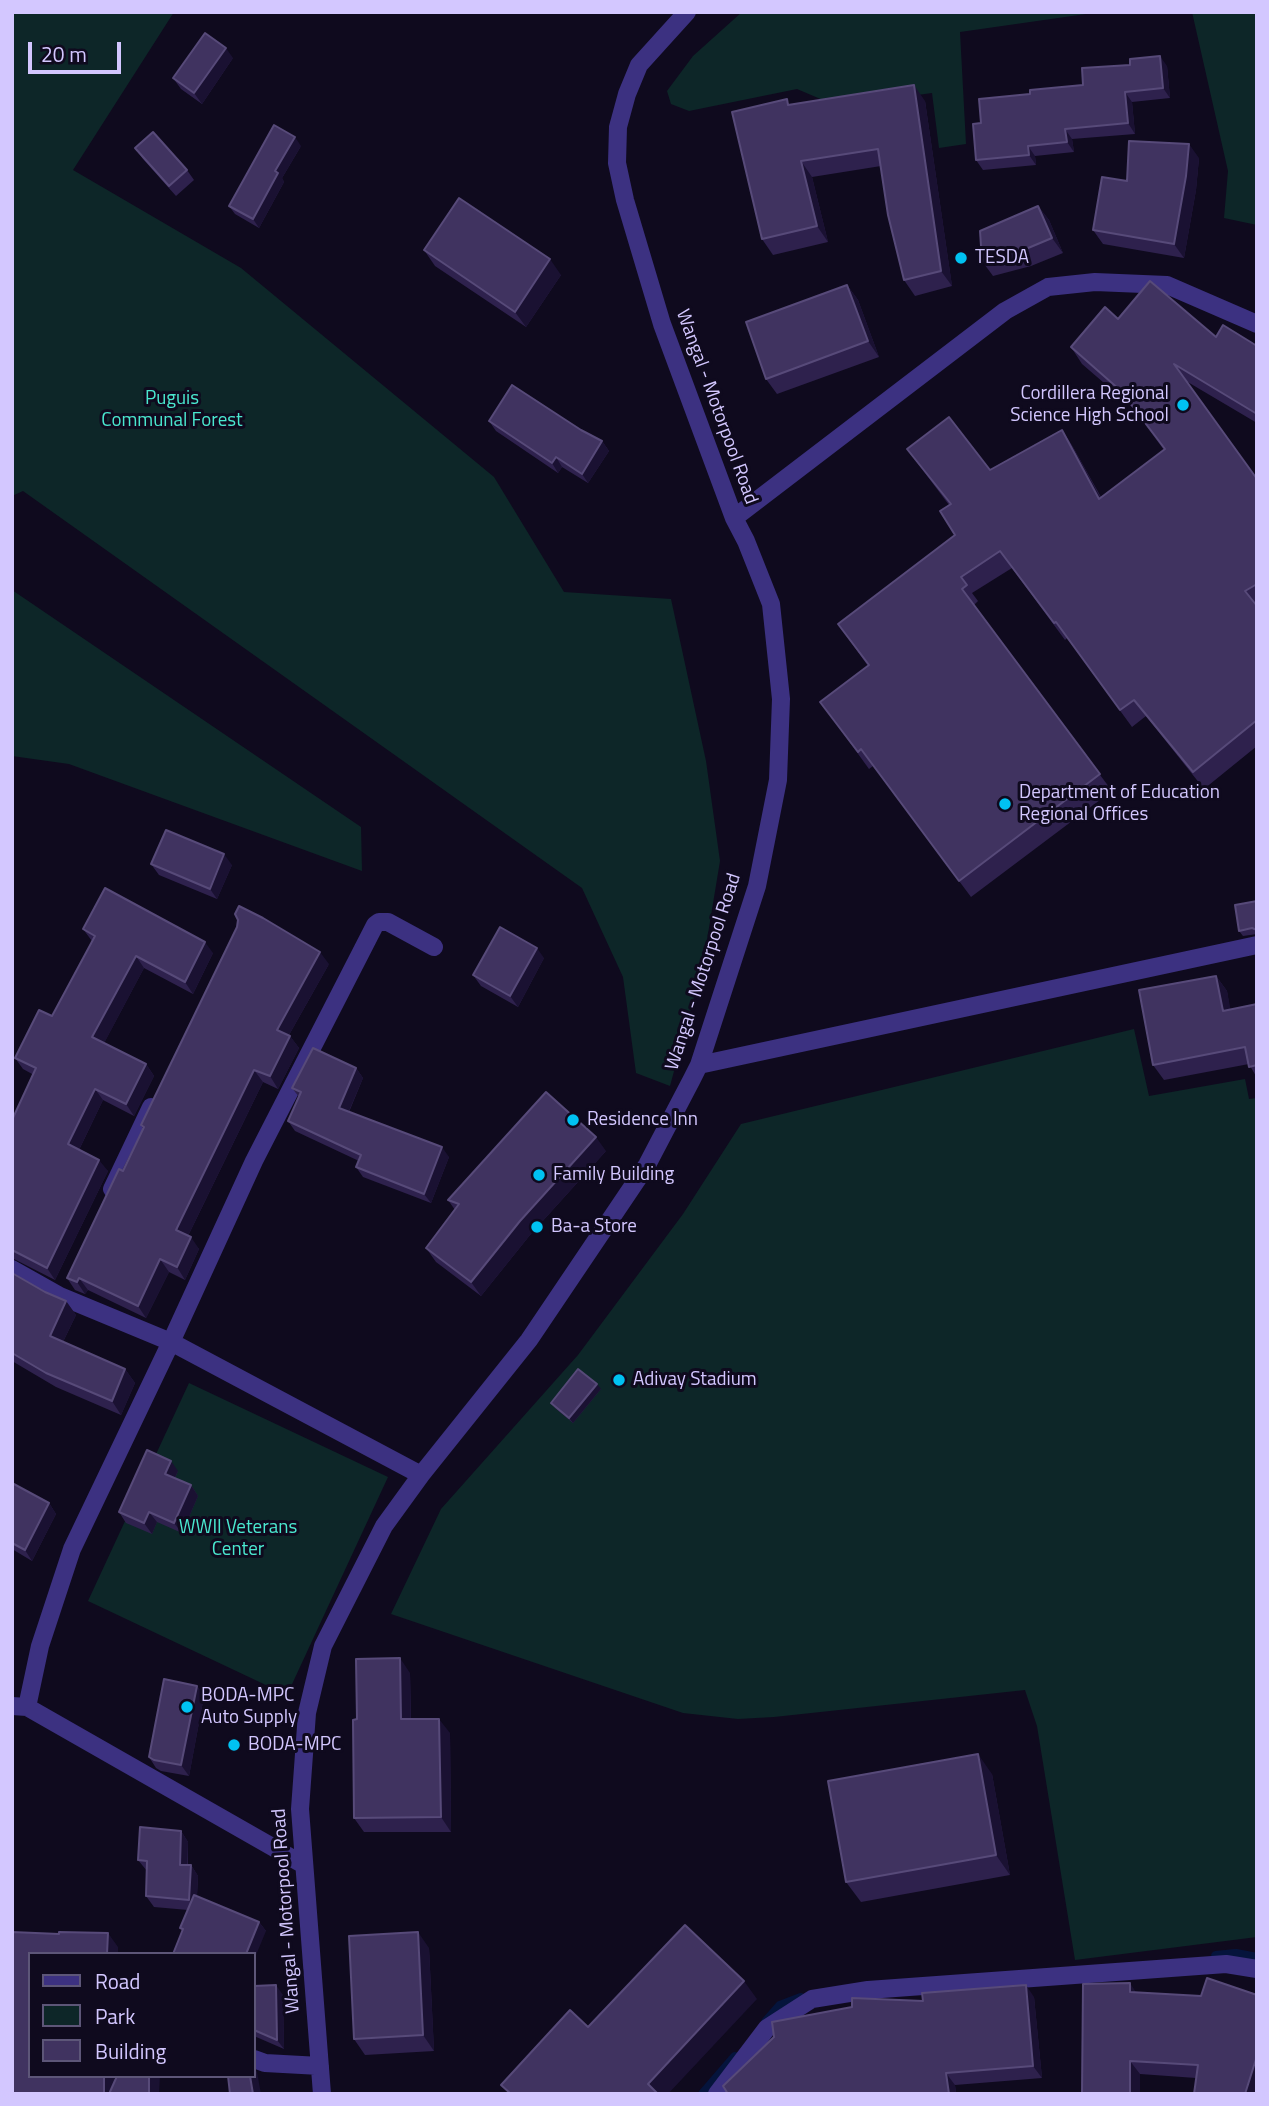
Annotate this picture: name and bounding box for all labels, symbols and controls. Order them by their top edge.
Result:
scale bar [32,28,124,72]
text: 20 m [41,38,87,70]
place label: TESDA [975,247,1029,269]
marker: TESDA [953,250,969,266]
street label: Wangal - Motorpool Road [670,307,762,507]
place label: Cordillera Regional Science High School [1010,383,1169,427]
park label: Puguis Communal Forest [101,388,243,432]
marker: Cordillera Regional Science High School [1175,397,1191,413]
place label: Department of Education Regional Offices [1019,782,1220,826]
marker: Department of Education Regional Offices [997,796,1013,812]
street label: Wangal - Motorpool Road [661,871,747,1073]
place label: Residence Inn [587,1109,698,1131]
marker: Residence Inn [565,1112,581,1128]
place label: Family Building [553,1164,674,1186]
marker: Family Building [531,1167,547,1183]
place label: Ba-a Store [551,1216,637,1238]
marker: Ba-a Store [529,1219,545,1235]
place label: Adivay Stadium [633,1369,757,1391]
marker: Adivay Stadium [611,1372,627,1388]
park label: WWII Veterans Center [179,1517,297,1561]
place label: BODA-MPC Auto Supply [201,1685,297,1729]
marker: BODA-MPC Auto Supply [179,1699,195,1715]
place label: BODA-MPC [248,1734,341,1756]
marker: BODA-MPC [226,1737,242,1753]
street label: Wangal - Motorpool Road [268,1808,306,2014]
legend [28,1952,256,2078]
text: Road [95,1965,140,1997]
text: Park [95,2000,135,2032]
text: Building [95,2035,166,2067]

